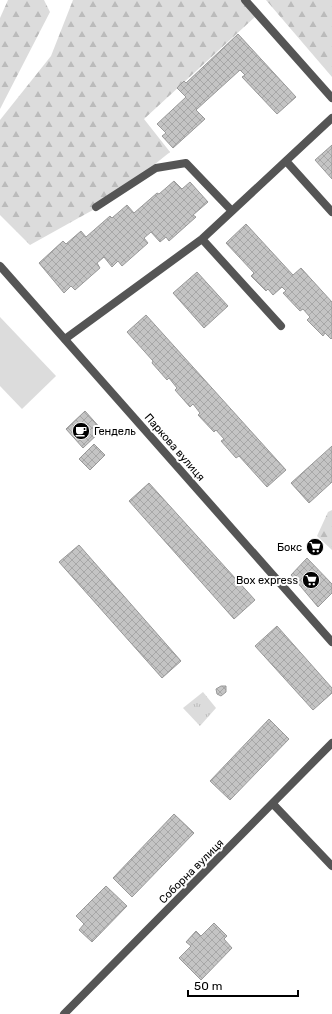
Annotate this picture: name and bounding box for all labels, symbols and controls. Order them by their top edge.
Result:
street label: Паркова вулиця [142,411,207,484]
cafe icon: Гендель [71,421,91,441]
place label: Гендель [94,425,136,438]
supermarket icon: Бокс [305,537,325,557]
place label: Бокс [277,541,302,554]
supermarket icon: Box express [301,570,321,590]
place label: Box express [236,574,298,587]
street label: Соборна вулиця [156,836,226,906]
scale bar [188,972,298,998]
text: 50 m [194,979,222,993]

